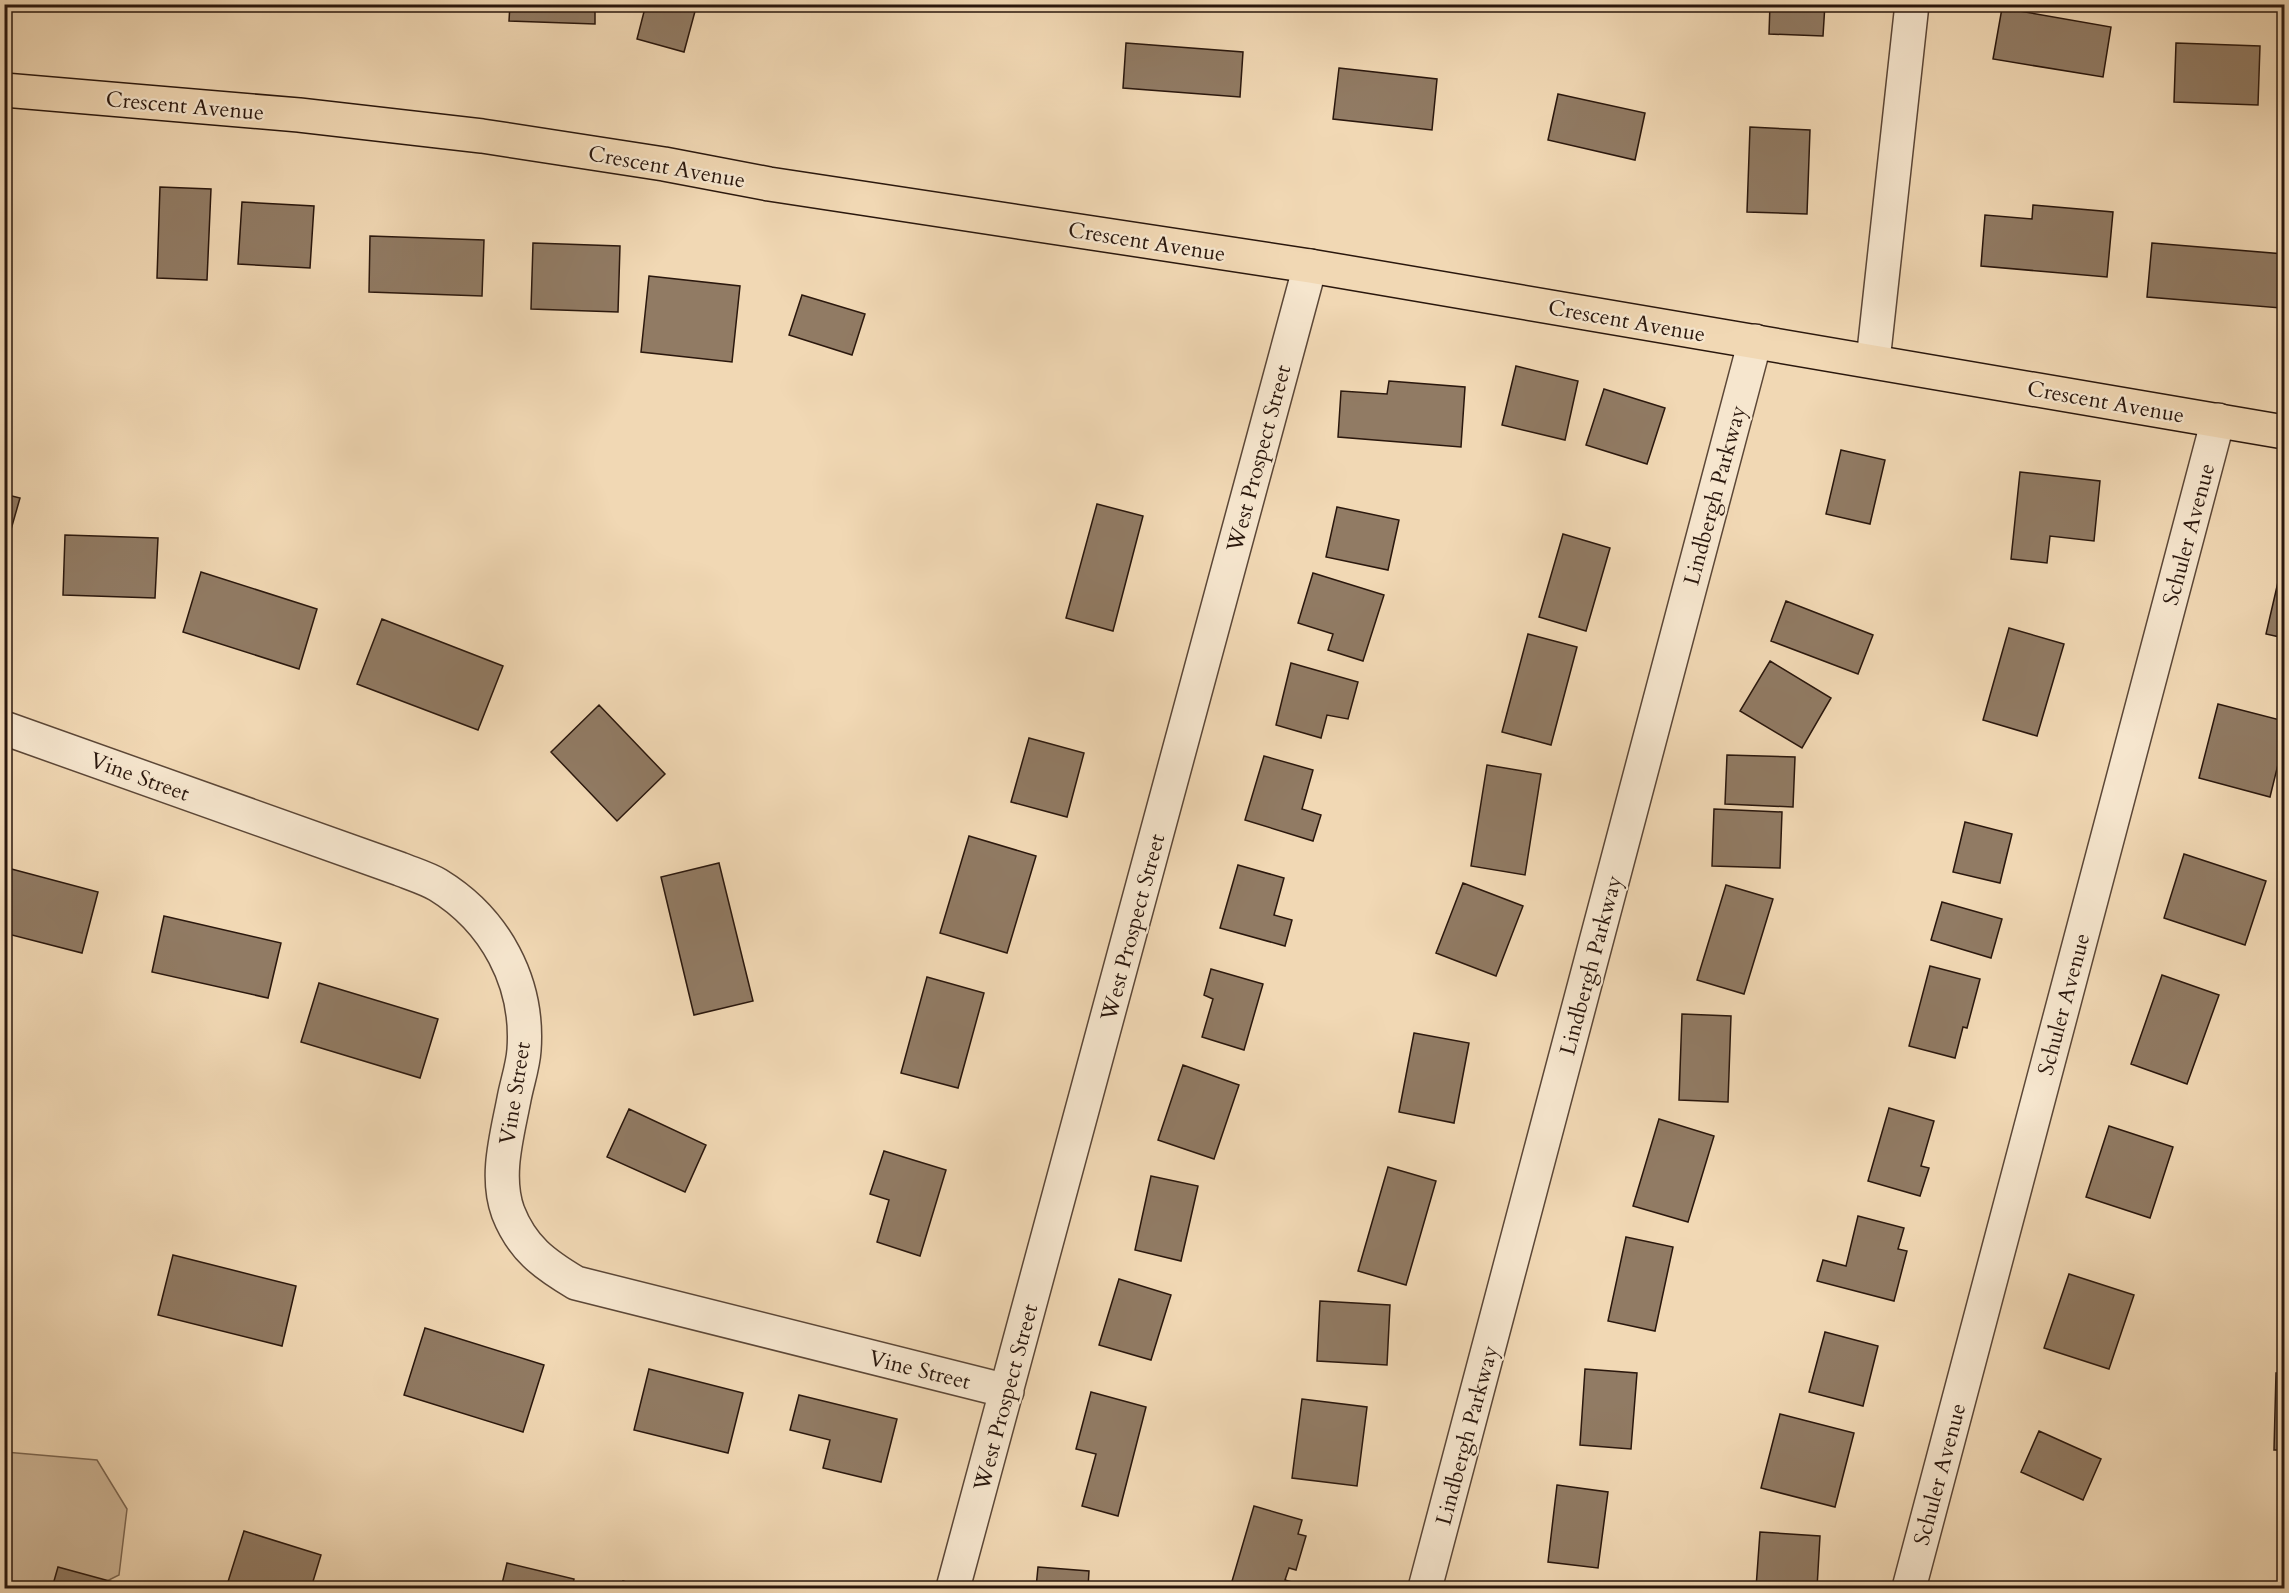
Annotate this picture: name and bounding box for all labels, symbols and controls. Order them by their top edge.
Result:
street label: Crescent Avenue [104,84,265,128]
street label: Crescent Avenue [586,138,748,196]
street label: Crescent Avenue [1066,215,1228,269]
street label: Crescent Avenue [1546,292,1708,350]
street label: West Prospect Street [1219,361,1298,556]
street label: Crescent Avenue [2025,373,2187,431]
street label: Lindbergh Parkway [1677,402,1753,588]
street label: Schuler Avenue [2156,460,2222,609]
street label: Vine Street [86,745,194,809]
street label: West Prospect Street [1093,830,1172,1025]
street label: Lindbergh Parkway [1553,872,1629,1058]
street label: Schuler Avenue [2031,930,2097,1079]
street label: Vine Street [492,1040,538,1147]
street label: West Prospect Street [966,1300,1045,1495]
street label: Lindbergh Parkway [1429,1342,1505,1528]
street label: Vine Street [866,1343,974,1397]
street label: Schuler Avenue [1907,1400,1973,1549]

